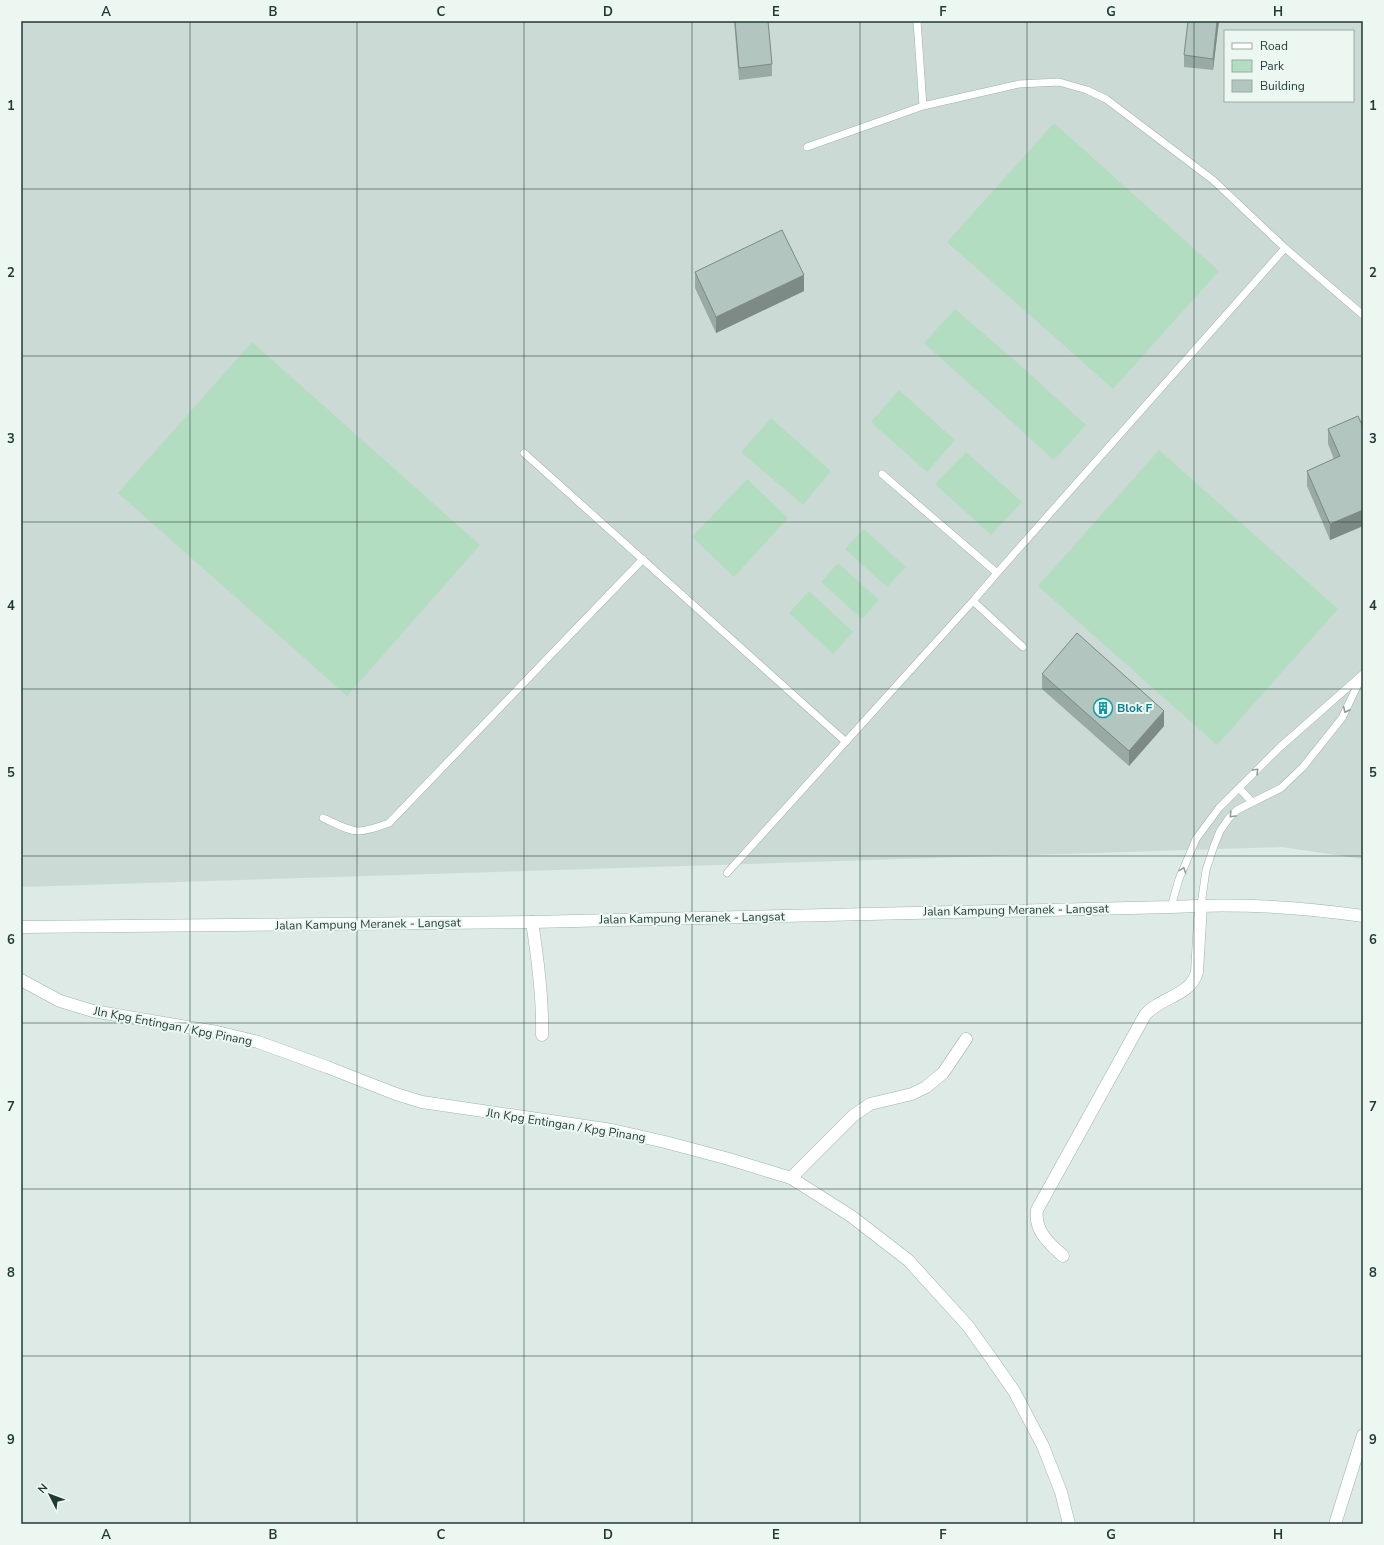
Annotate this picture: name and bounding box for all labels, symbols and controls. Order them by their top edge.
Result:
text: A [101,3,111,21]
text: B [269,3,278,21]
text: C [437,3,446,21]
text: D [603,3,613,21]
text: E [772,3,780,21]
text: F [939,3,947,21]
text: G [1106,3,1116,21]
text: H [1273,3,1283,21]
legend [1224,30,1354,102]
text: Road [1260,38,1288,54]
text: Park [1260,58,1285,74]
text: Building [1260,78,1305,94]
text: 1 [7,97,15,115]
text: 1 [1369,97,1377,115]
text: 2 [7,264,15,282]
text: 2 [1369,264,1377,282]
text: 3 [7,430,15,448]
text: 3 [1369,430,1377,448]
text: 4 [7,597,15,615]
text: 4 [1369,597,1377,615]
building icon: Blok F [1092,697,1114,719]
place label: Blok F [1117,700,1153,716]
one-way arrow [1343,706,1351,713]
text: 5 [7,764,15,782]
text: 5 [1369,764,1377,782]
one-way arrow [1251,768,1259,776]
one-way arrow [1230,810,1237,818]
one-way arrow [1178,866,1186,873]
street label: Jalan Kampung Meranek - Langsat [922,900,1110,920]
street label: Jalan Kampung Meranek - Langsat [598,908,786,928]
street label: Jalan Kampung Meranek - Langsat [274,914,462,934]
text: 6 [7,931,15,949]
text: 6 [1369,931,1377,949]
street label: Jln Kpg Entingan / Kpg Pinang [91,1003,254,1049]
text: 7 [7,1098,15,1116]
text: 7 [1369,1098,1377,1116]
street label: Jln Kpg Entingan / Kpg Pinang [484,1104,647,1146]
text: 8 [7,1264,15,1282]
text: 8 [1369,1264,1377,1282]
text: 9 [7,1431,15,1449]
text: 9 [1369,1431,1377,1449]
north arrow [30,1475,70,1515]
text: N [35,1481,51,1497]
text: A [101,1526,111,1544]
text: B [269,1526,278,1544]
text: C [437,1526,446,1544]
text: D [603,1526,613,1544]
text: E [772,1526,780,1544]
text: F [939,1526,947,1544]
text: G [1106,1526,1116,1544]
text: H [1273,1526,1283,1544]

